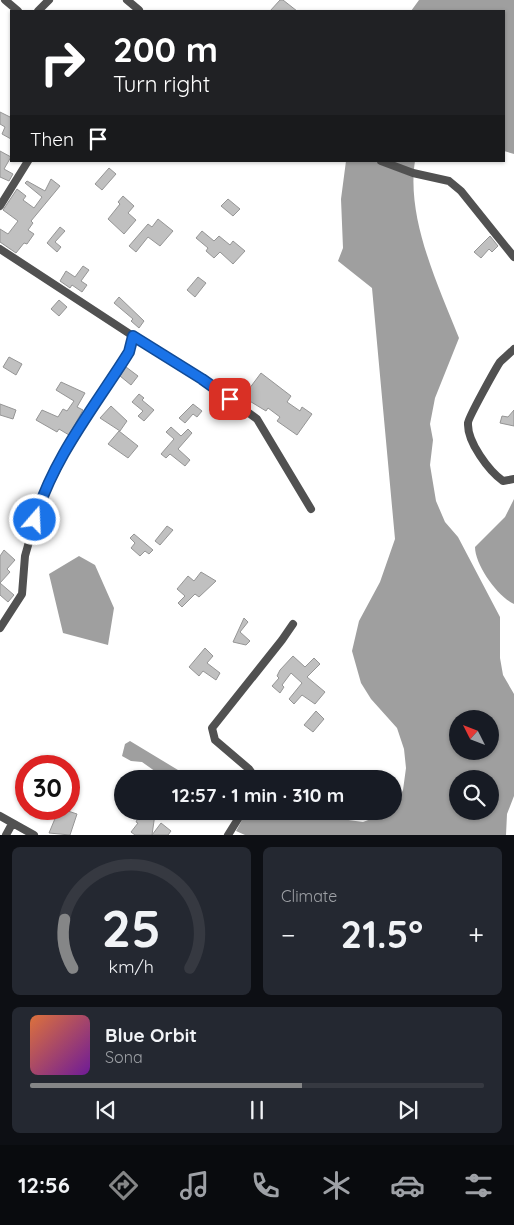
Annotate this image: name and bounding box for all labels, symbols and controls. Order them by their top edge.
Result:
text: 200 m [113,27,218,71]
icon: right [30,30,95,95]
text: Turn right [113,70,210,98]
icon: arrive [84,125,112,153]
text: Then [30,127,74,151]
pin [209,378,251,420]
icon: arrive [216,385,244,413]
position arrow [8.0,493,60.0,545]
north arrow [449,710,499,760]
map controls [449,710,499,820]
speed limit sign: 30 [15,755,80,820]
button: search [449,770,499,820]
text: 12:57 · 1 min · 310 m [172,783,344,807]
text: Climate [281,886,337,906]
text: 25 [102,895,161,960]
text: 21.5° [341,910,423,958]
text: − [281,917,296,952]
text: + [468,917,484,952]
text: km/h [109,955,154,977]
text: Blue Orbit [105,1023,197,1047]
text: Sona [105,1047,143,1067]
icon: previous [92,1096,120,1124]
icon: pause [243,1096,271,1124]
icon: next [394,1096,422,1124]
icon: directions [106,1168,141,1203]
icon: music [177,1168,212,1203]
icon: phone [248,1168,283,1203]
icon: climate [319,1168,354,1203]
icon: car [390,1168,425,1203]
icon: filters [461,1168,496,1203]
text: 12:56 [18,1171,70,1199]

